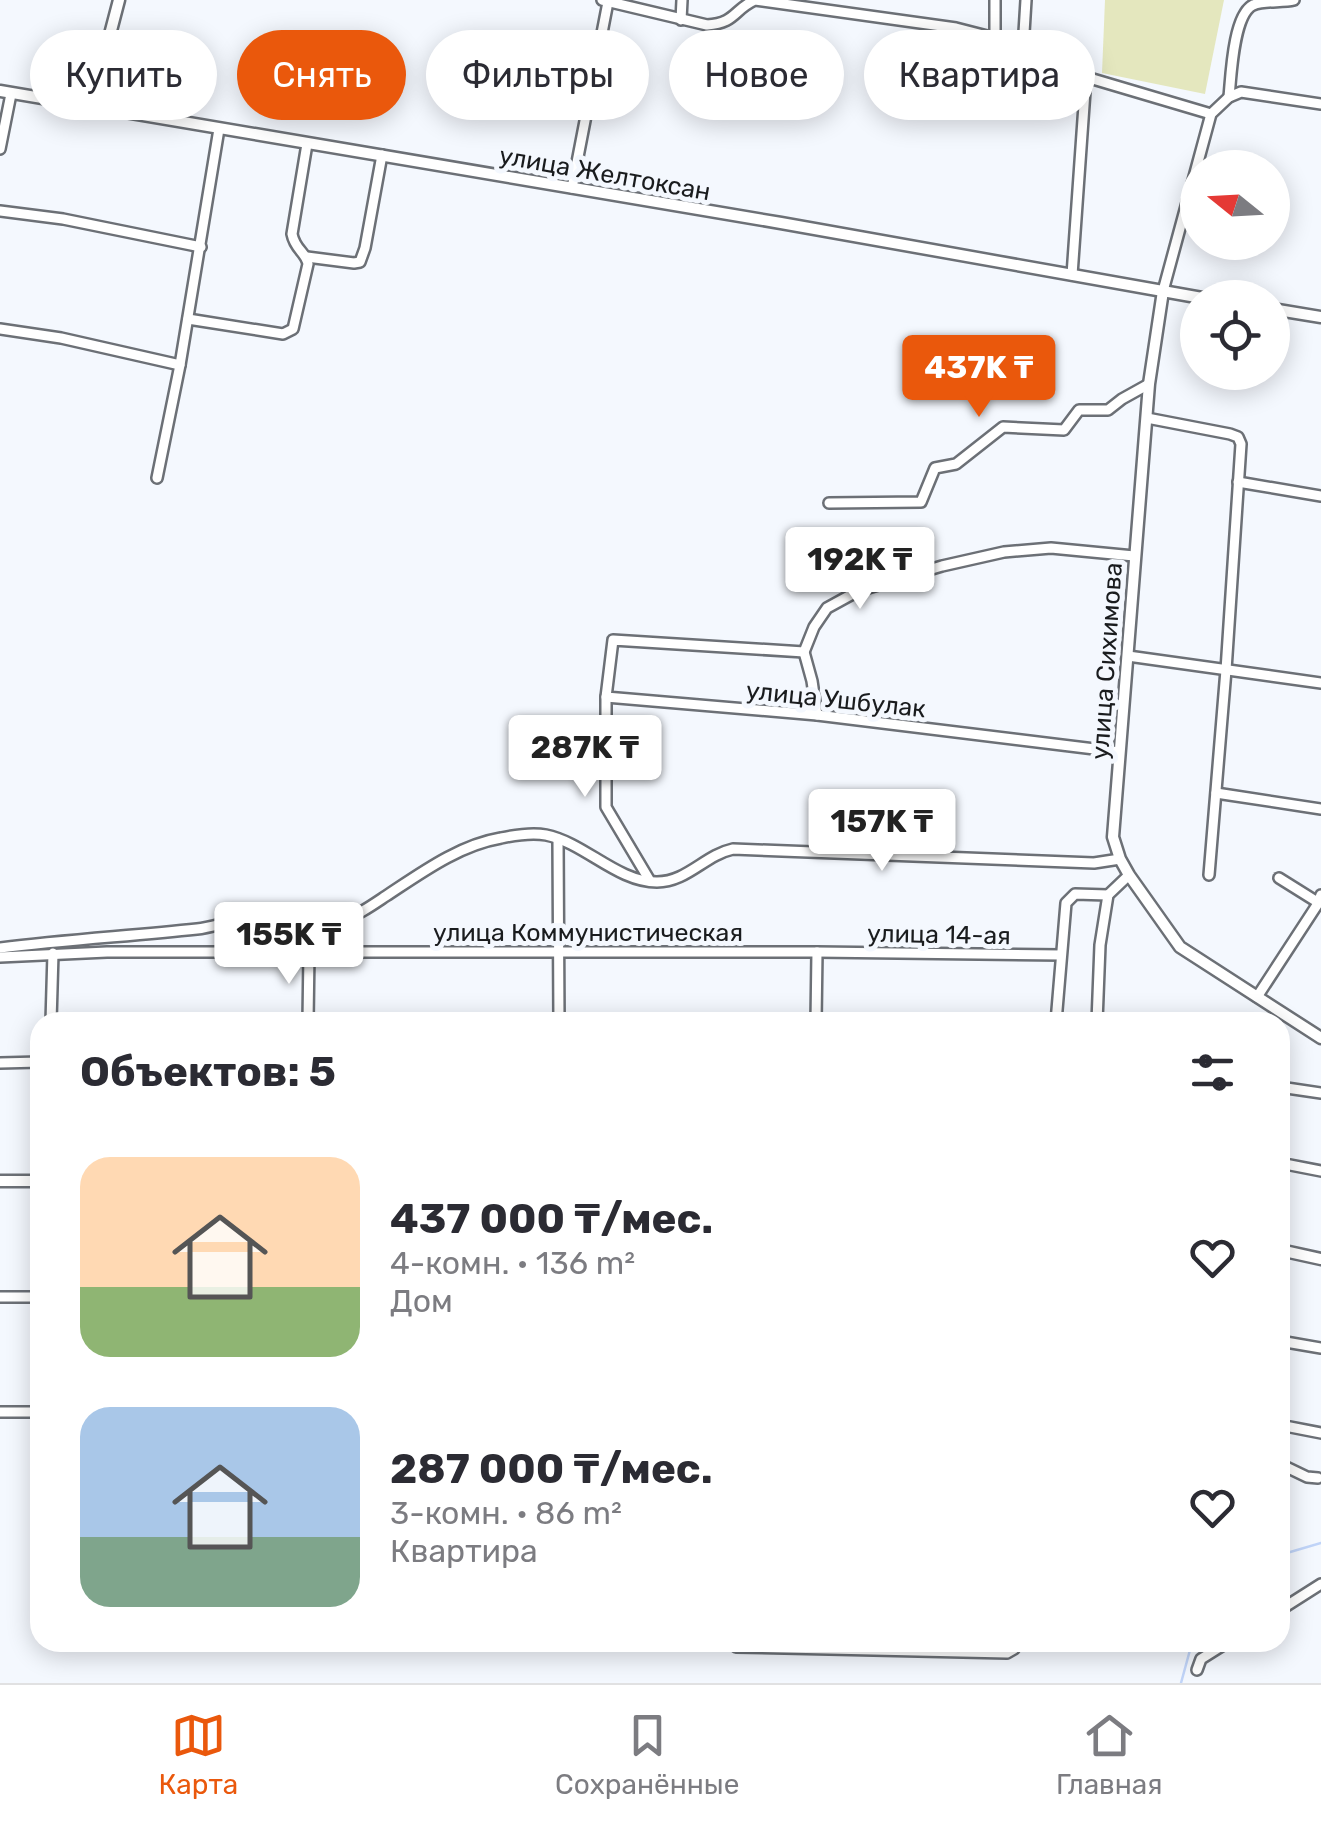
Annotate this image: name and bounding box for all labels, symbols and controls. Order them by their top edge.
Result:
chip: Купить [30,30,217,120]
chip: Снять [237,30,406,120]
chip: Фильтры [426,30,649,120]
chip: Новое [669,30,844,120]
chip: Квартира [864,30,1095,120]
street label: улица Желтоксан [497,141,713,206]
north arrow [1180,150,1290,260]
map controls [1180,150,1290,390]
button: locate [1180,280,1290,390]
pin: 437K ₸ [898,335,1060,420]
text: 437K ₸ [924,348,1034,386]
pin: 192K ₸ [779,527,941,612]
text: 192K ₸ [807,540,913,578]
street label: улица Сихимова [1085,561,1128,761]
street label: улица Ушбулак [745,676,927,723]
pin: 287K ₸ [504,715,666,800]
text: 287K ₸ [531,728,639,766]
pin: 157K ₸ [801,789,963,874]
text: 157K ₸ [831,802,933,840]
pin: 155K ₸ [208,902,370,987]
text: 155K ₸ [236,915,342,953]
street label: улица Коммунистическая [433,918,743,947]
street label: улица 14-ая [867,919,1011,950]
icon: filters [1185,1045,1240,1100]
text: Объектов: 5 [80,1047,336,1097]
text: 437 000 ₸/мес. [390,1194,713,1244]
icon: home [160,1197,280,1317]
icon: heart [1185,1230,1240,1285]
text: 4-комн. · 136 m² [390,1244,635,1282]
text: Дом [390,1282,453,1320]
text: 287 000 ₸/мес. [390,1444,713,1494]
icon: home [160,1447,280,1567]
icon: heart [1185,1480,1240,1535]
text: 3-комн. · 86 m² [390,1494,622,1532]
text: Квартира [390,1532,538,1570]
tab: Карта [158,1708,238,1801]
tab: Сохранённые [555,1708,739,1801]
tab: Главная [1056,1708,1163,1801]

